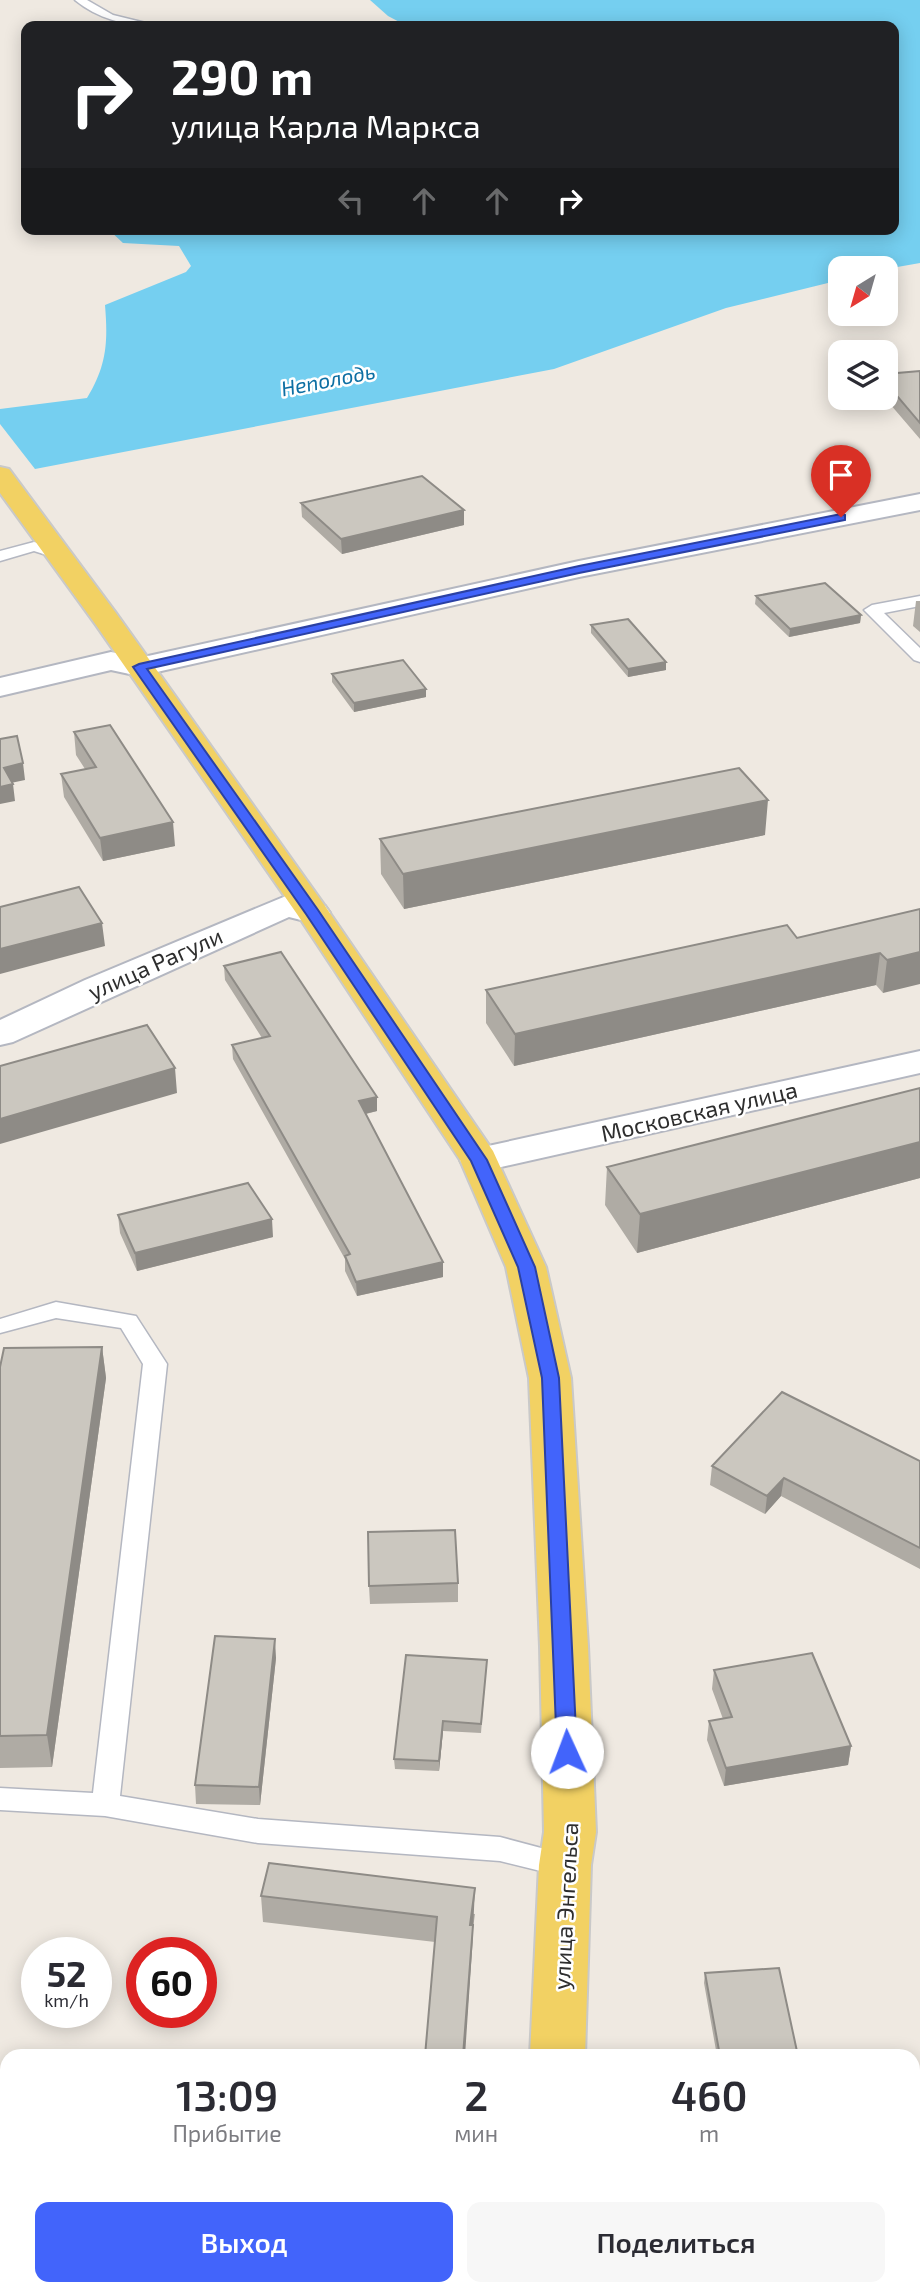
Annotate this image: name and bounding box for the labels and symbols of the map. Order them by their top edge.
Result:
north arrow [828,256,898,326]
water label: Неполодь [279,358,377,400]
pin [811,445,871,517]
street label: улица Рагули [83,921,227,1006]
street label: Московская улица [598,1075,800,1148]
position arrow [530,1715,604,1789]
street label: улица Энгельса [547,1822,584,1991]
speed limit sign: 60 [126,1937,217,2028]

